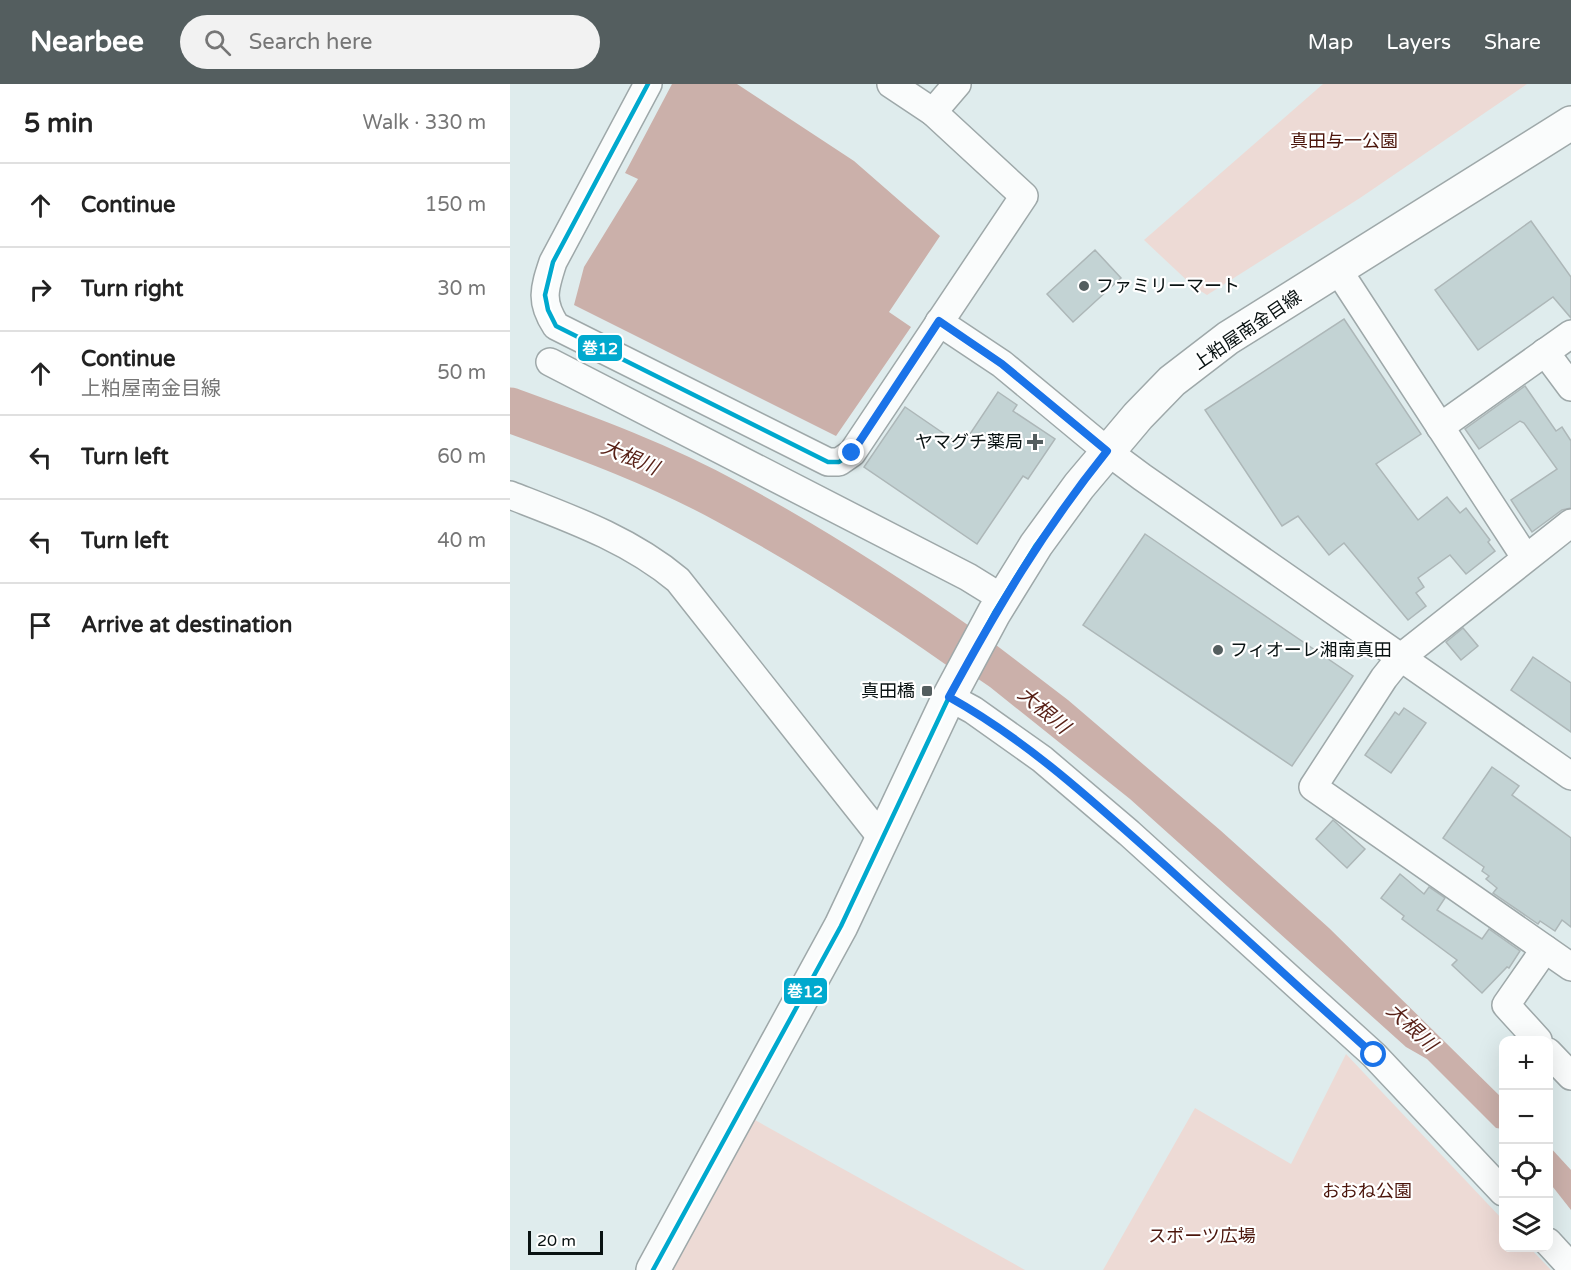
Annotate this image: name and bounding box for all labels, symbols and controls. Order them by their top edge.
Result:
search box [180,15,600,69]
text: Nearbee [30,25,144,59]
icon: search [201,26,234,59]
text: Search here [249,29,372,55]
text: Map [1308,30,1353,55]
text: Layers [1386,30,1451,55]
text: Share [1484,30,1541,55]
text: 5 min [24,108,93,139]
text: Walk · 330 m [363,111,486,135]
park label: 真田与一公園 [1290,130,1398,152]
icon: ahead [24,189,57,222]
text: Continue [81,192,176,218]
text: 150 m [425,193,486,217]
icon: right [24,273,57,306]
place label: ファミリーマート [1096,275,1240,297]
text: Turn right [81,276,183,302]
text: 30 m [437,277,486,301]
marker: ファミリーマート [1077,279,1091,293]
street label: 上粕屋南金目線 [1189,286,1305,374]
line badge: 巻12 [577,334,623,362]
text: 巻12 [582,339,618,359]
text: Continue [81,346,176,372]
icon: ahead [24,357,57,390]
text: 50 m [437,361,486,385]
text: 上粕屋南金目線 [81,377,221,401]
place label: ヤマグチ薬局 [915,431,1023,453]
water label: 大根川 [597,435,664,481]
marker: ヤマグチ薬局 [1028,435,1042,449]
route end [838,439,864,465]
icon: left [24,441,57,474]
text: Turn left [81,444,169,470]
text: 60 m [437,445,486,469]
icon: left [24,525,57,558]
text: Turn left [81,528,169,554]
text: 40 m [437,529,486,553]
icon: arrive [24,609,57,642]
text: Arrive at destination [81,612,292,638]
place label: フィオーレ湘南真田 [1230,639,1392,661]
marker: フィオーレ湘南真田 [1211,643,1225,657]
place label: 真田橋 [861,680,915,702]
water label: 大根川 [1013,682,1076,741]
marker: 真田橋 [920,684,934,698]
line badge: 巻12 [783,977,828,1005]
text: 巻12 [787,982,823,1002]
water label: 大根川 [1381,998,1443,1058]
map controls [1499,1036,1553,1252]
button: + [1499,1036,1553,1090]
route start [1360,1041,1386,1067]
button: − [1499,1090,1553,1144]
button: locate [1499,1144,1553,1198]
park label: おおね公園 [1322,1180,1412,1202]
button: layers [1499,1198,1553,1252]
park label: スポーツ広場 [1148,1225,1256,1247]
scale bar [528,1228,603,1256]
text: 20 m [537,1231,576,1251]

